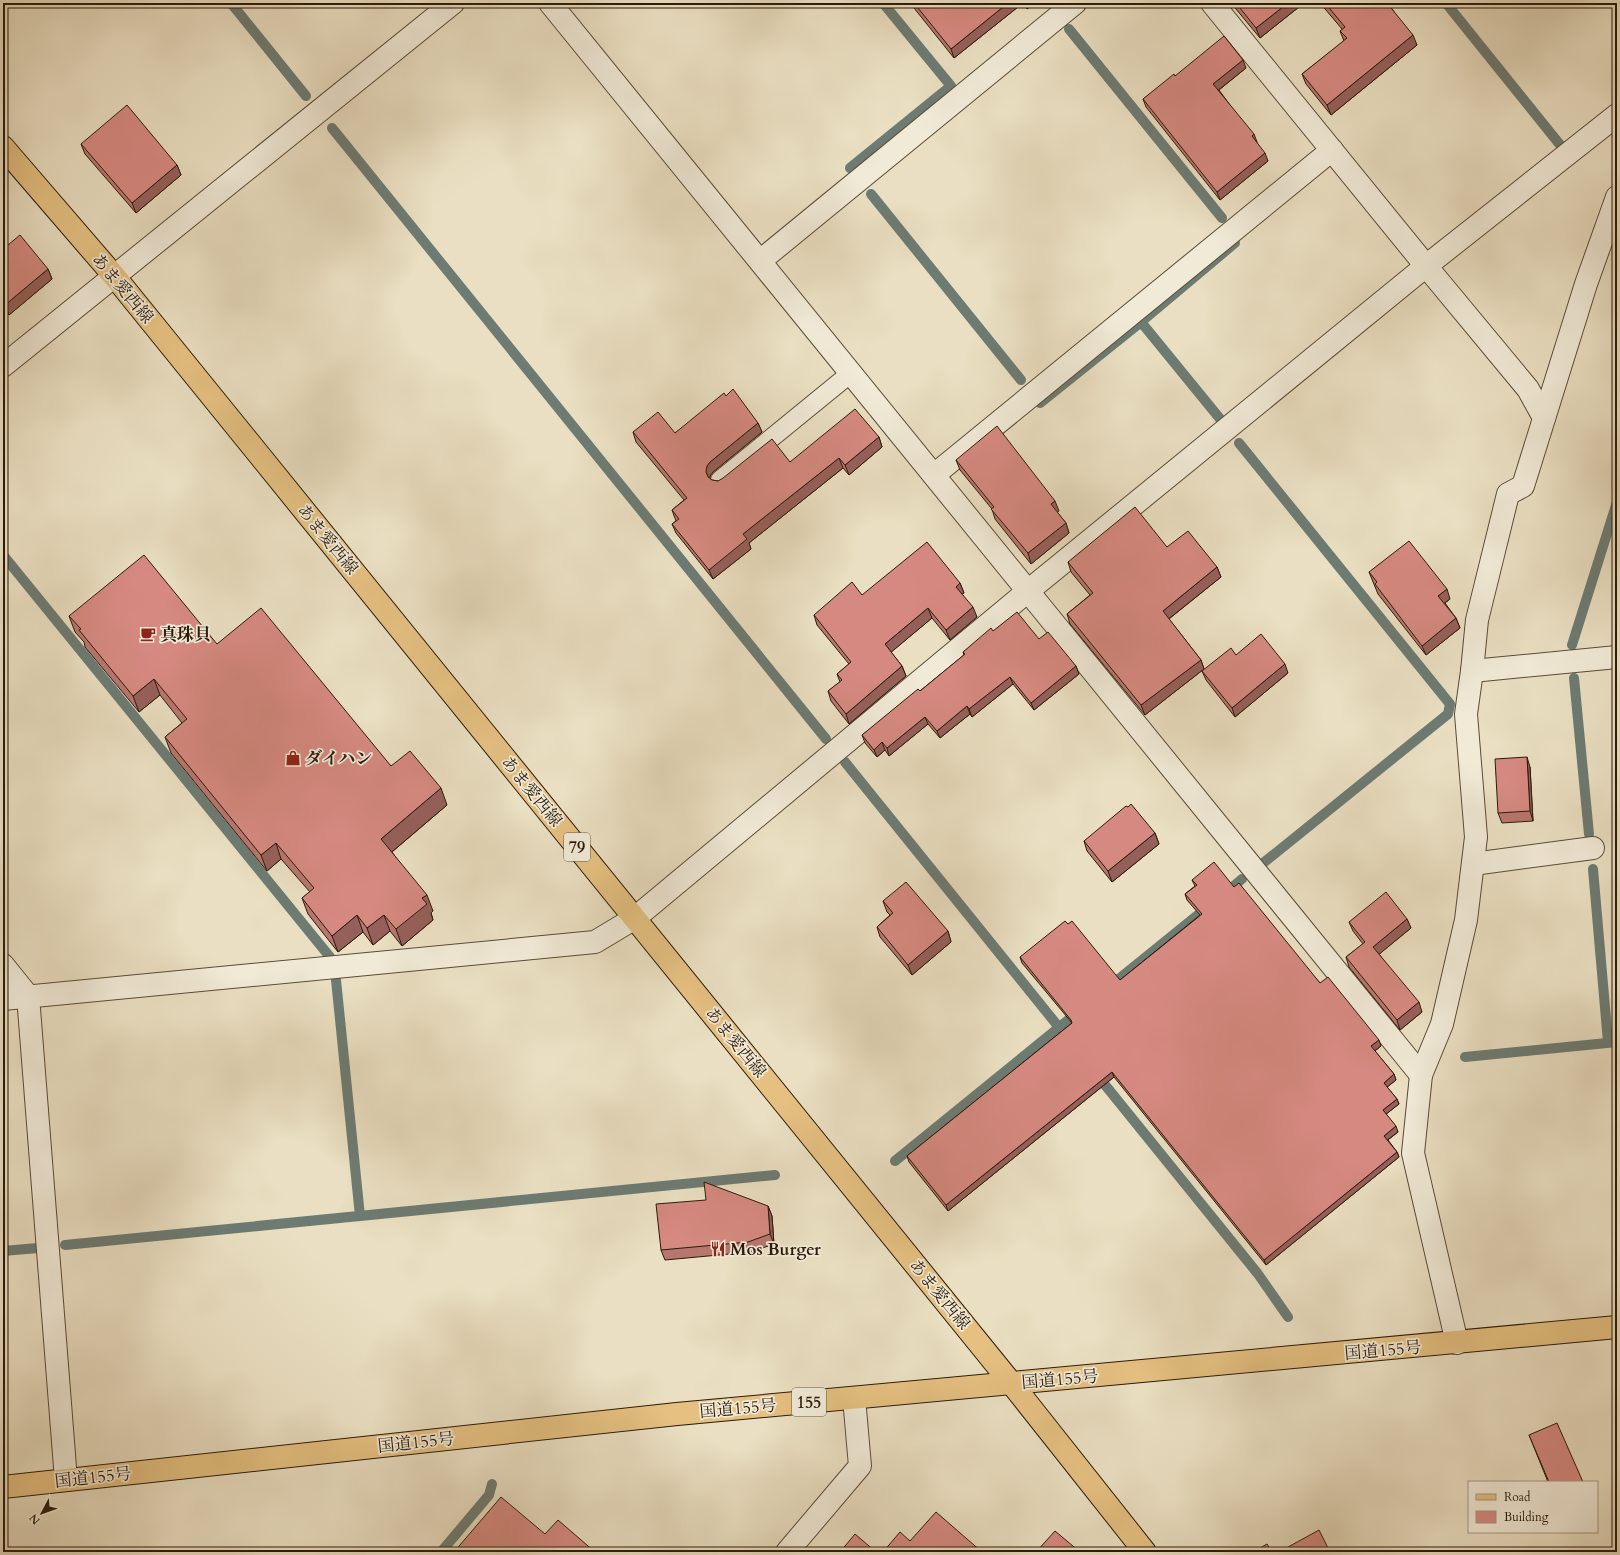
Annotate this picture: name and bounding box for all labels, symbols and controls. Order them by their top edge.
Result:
street label: あま愛西線 [86,248,159,328]
street label: あま愛西線 [292,499,363,580]
place label: 真珠貝 [160,623,211,646]
cafe icon: 真珠貝 [139,625,157,643]
place label: ダイハン [305,747,372,770]
shop icon: ダイハン [284,749,302,767]
street label: あま愛西線 [496,751,567,832]
road number: 79 [564,833,590,861]
street label: あま愛西線 [700,1002,771,1083]
place label: Mos Burger [730,1238,821,1261]
restaurant icon: Mos Burger [709,1240,727,1258]
street label: あま愛西線 [904,1254,975,1335]
street label: 国道155号 [1344,1336,1422,1365]
street label: 国道155号 [1021,1365,1099,1394]
road number: 155 [792,1388,826,1416]
street label: 国道155号 [699,1394,777,1423]
street label: 国道155号 [376,1427,456,1458]
street label: 国道155号 [53,1462,133,1493]
legend [1468,1481,1598,1533]
text: Road [1504,1489,1531,1505]
north arrow [22,1493,62,1533]
text: Building [1504,1509,1549,1525]
text: N [26,1510,44,1528]

